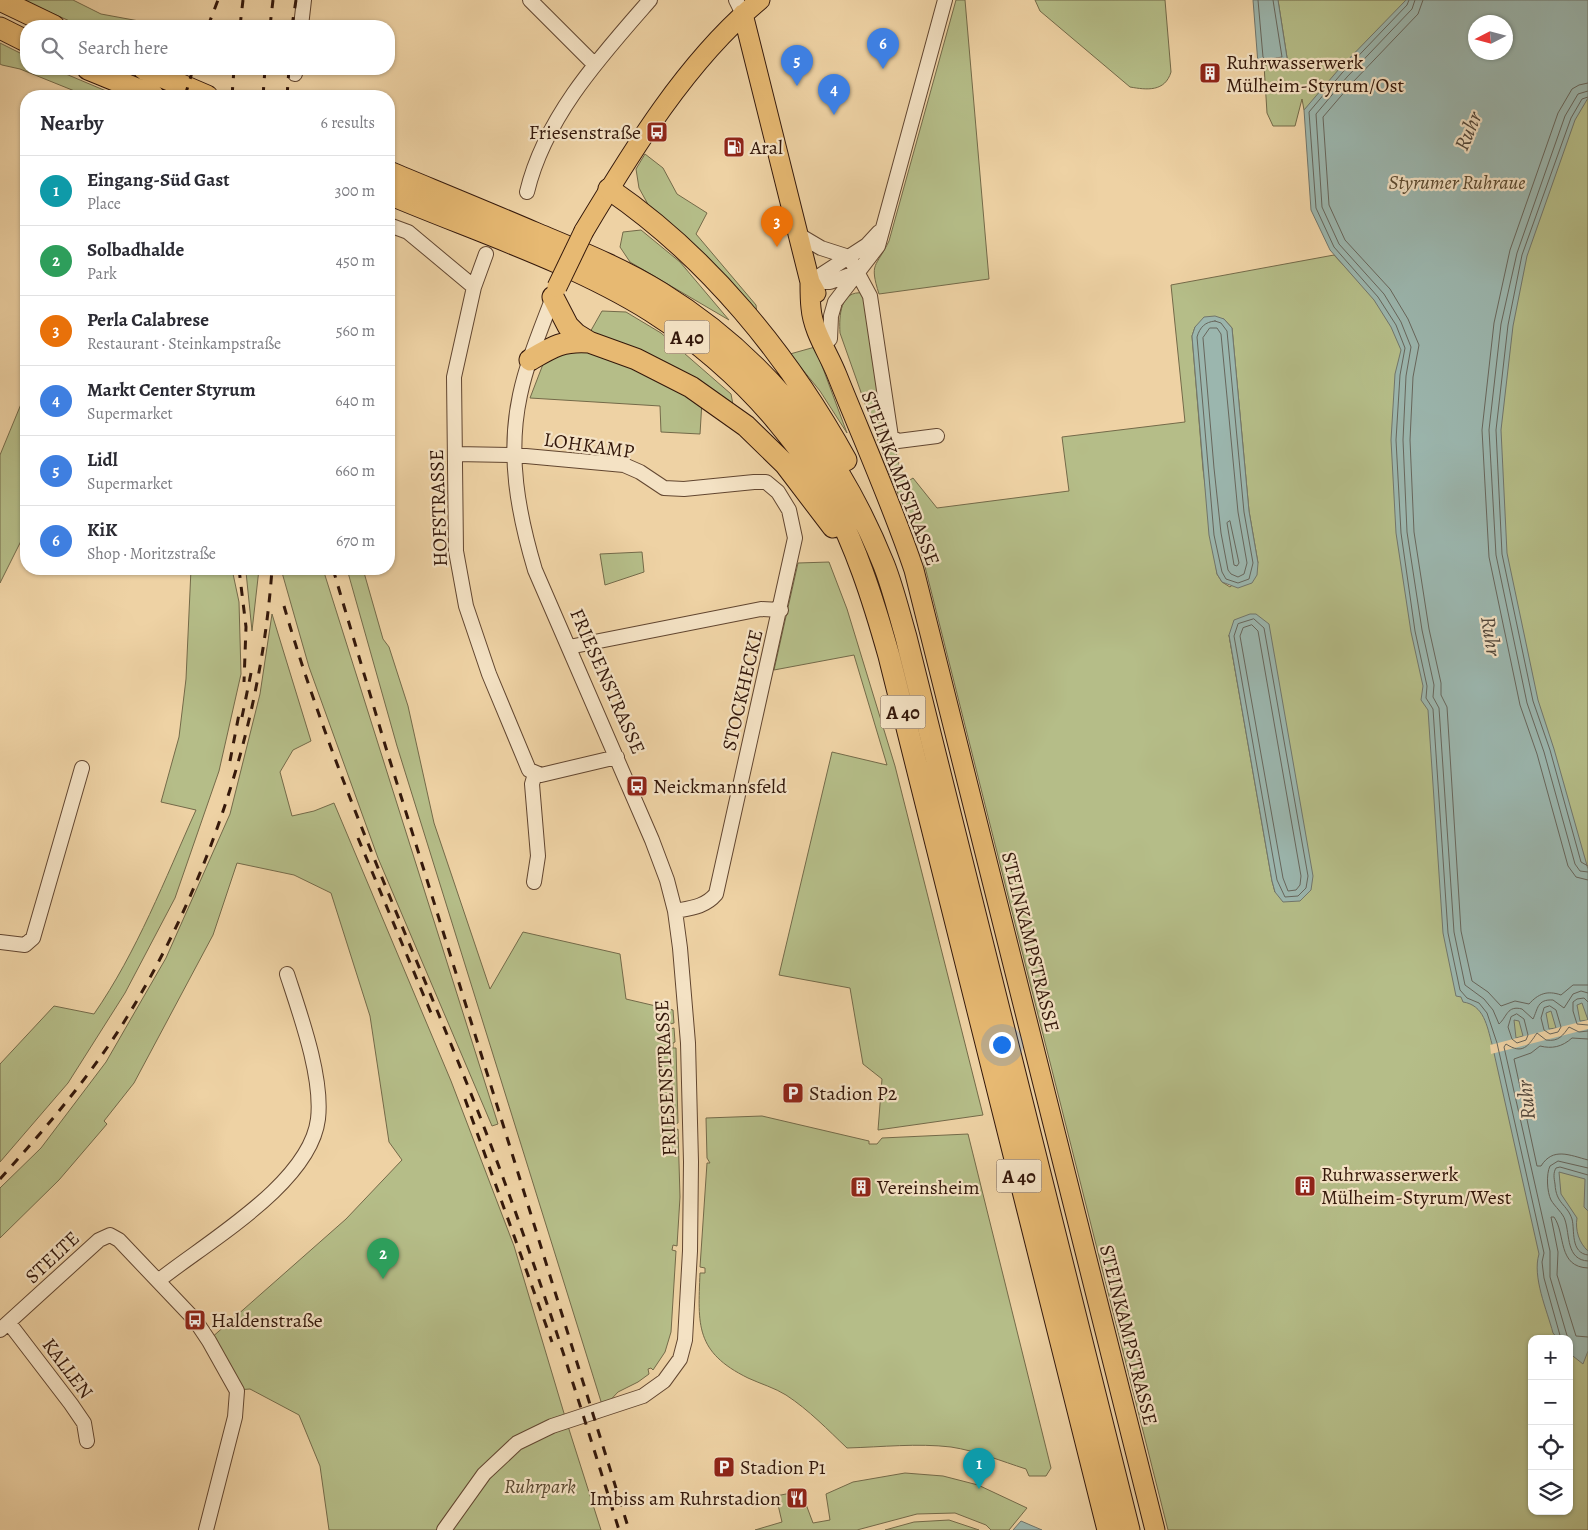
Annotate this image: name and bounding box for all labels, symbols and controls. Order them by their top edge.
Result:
north arrow [1468,15,1513,60]
search box [20,20,395,75]
pin: 6 [867,28,899,69]
icon: search [38,34,66,62]
text: Search here [78,35,168,61]
pin: 5 [781,45,813,86]
place label: Ruhrwasserwerk Mülheim-Styrum/Ost [1226,49,1404,99]
building icon: Ruhrwasserwerk Mülheim-Styrum/Ost [1198,61,1222,85]
pin: 4 [818,74,850,115]
water label: Ruhr [1447,107,1489,155]
text: Nearby [40,109,103,137]
text: 6 results [321,112,375,134]
place label: Friesenstraße [529,119,641,146]
bus stop icon: Friesenstraße [645,120,669,144]
place label: Aral [749,134,783,161]
fuel station icon: Aral [722,135,746,159]
text: Eingang-Süd Gast [87,167,230,193]
park label: Styrumer Ruhraue [1388,169,1526,196]
text: 1 [53,180,59,202]
text: 300 m [335,180,375,202]
text: Place [87,193,121,215]
pin: 3 [761,206,793,247]
text: Solbadhalde [87,237,184,263]
text: 2 [52,250,60,272]
text: 450 m [336,250,375,272]
text: Park [87,263,117,285]
text: Perla Calabrese [87,307,209,333]
text: 3 [53,320,59,342]
text: 560 m [336,320,375,342]
road number: A 40 [664,321,710,354]
text: Restaurant · Steinkampstraße [87,333,281,355]
text: Markt Center Styrum [87,377,256,403]
street label: STEINKAMPSTRASSE [855,387,946,569]
text: 4 [52,390,60,412]
text: 640 m [335,390,375,412]
text: Supermarket [87,403,173,425]
street label: LOHKAMP [542,426,636,465]
text: Lidl [87,447,118,473]
street label: HOFSTRASSE [423,449,454,567]
text: 5 [53,460,59,482]
text: 660 m [335,460,375,482]
text: Supermarket [87,473,173,495]
text: KiK [87,517,117,543]
text: 6 [52,530,60,552]
text: 670 m [336,530,375,552]
text: Shop · Moritzstraße [87,543,216,565]
street label: FRIESENSTRASSE [563,604,652,758]
water label: Ruhr [1474,614,1508,658]
street label: STOCKHECKE [715,627,770,753]
road number: A 40 [880,696,926,729]
place label: Neickmannsfeld [653,773,787,800]
bus stop icon: Neickmannsfeld [625,774,649,798]
street label: STEINKAMPSTRASSE [995,849,1066,1035]
street label: FRIESENSTRASSE [648,999,683,1157]
your location [989,1032,1015,1058]
water label: Ruhr [1510,1078,1542,1121]
place label: Stadion P2 [809,1080,898,1107]
parking icon: Stadion P2 [781,1081,805,1105]
road number: A 40 [996,1160,1042,1192]
place label: Ruhrwasserwerk Mülheim-Styrum/West [1321,1161,1512,1211]
place label: Vereinsheim [876,1174,980,1201]
building icon: Ruhrwasserwerk Mülheim-Styrum/West [1293,1174,1317,1198]
building icon: Vereinsheim [849,1175,873,1199]
street label: STELTE [19,1225,85,1290]
pin: 2 [367,1238,399,1279]
street label: STEINKAMPSTRASSE [1093,1242,1164,1428]
place label: Haldenstraße [211,1307,323,1334]
bus stop icon: Haldenstraße [183,1308,207,1332]
street label: KALLEN [36,1332,99,1404]
map controls [1528,1335,1573,1515]
button: + [1528,1335,1573,1380]
button: − [1528,1380,1573,1425]
button: locate [1528,1425,1573,1470]
pin: 1 [963,1448,995,1489]
place label: Stadion P1 [740,1454,826,1481]
parking icon: Stadion P1 [712,1455,736,1479]
button: layers [1528,1470,1573,1515]
park label: Ruhrpark [504,1473,576,1500]
place label: Imbiss am Ruhrstadion [590,1485,781,1512]
restaurant icon: Imbiss am Ruhrstadion [785,1486,809,1510]

